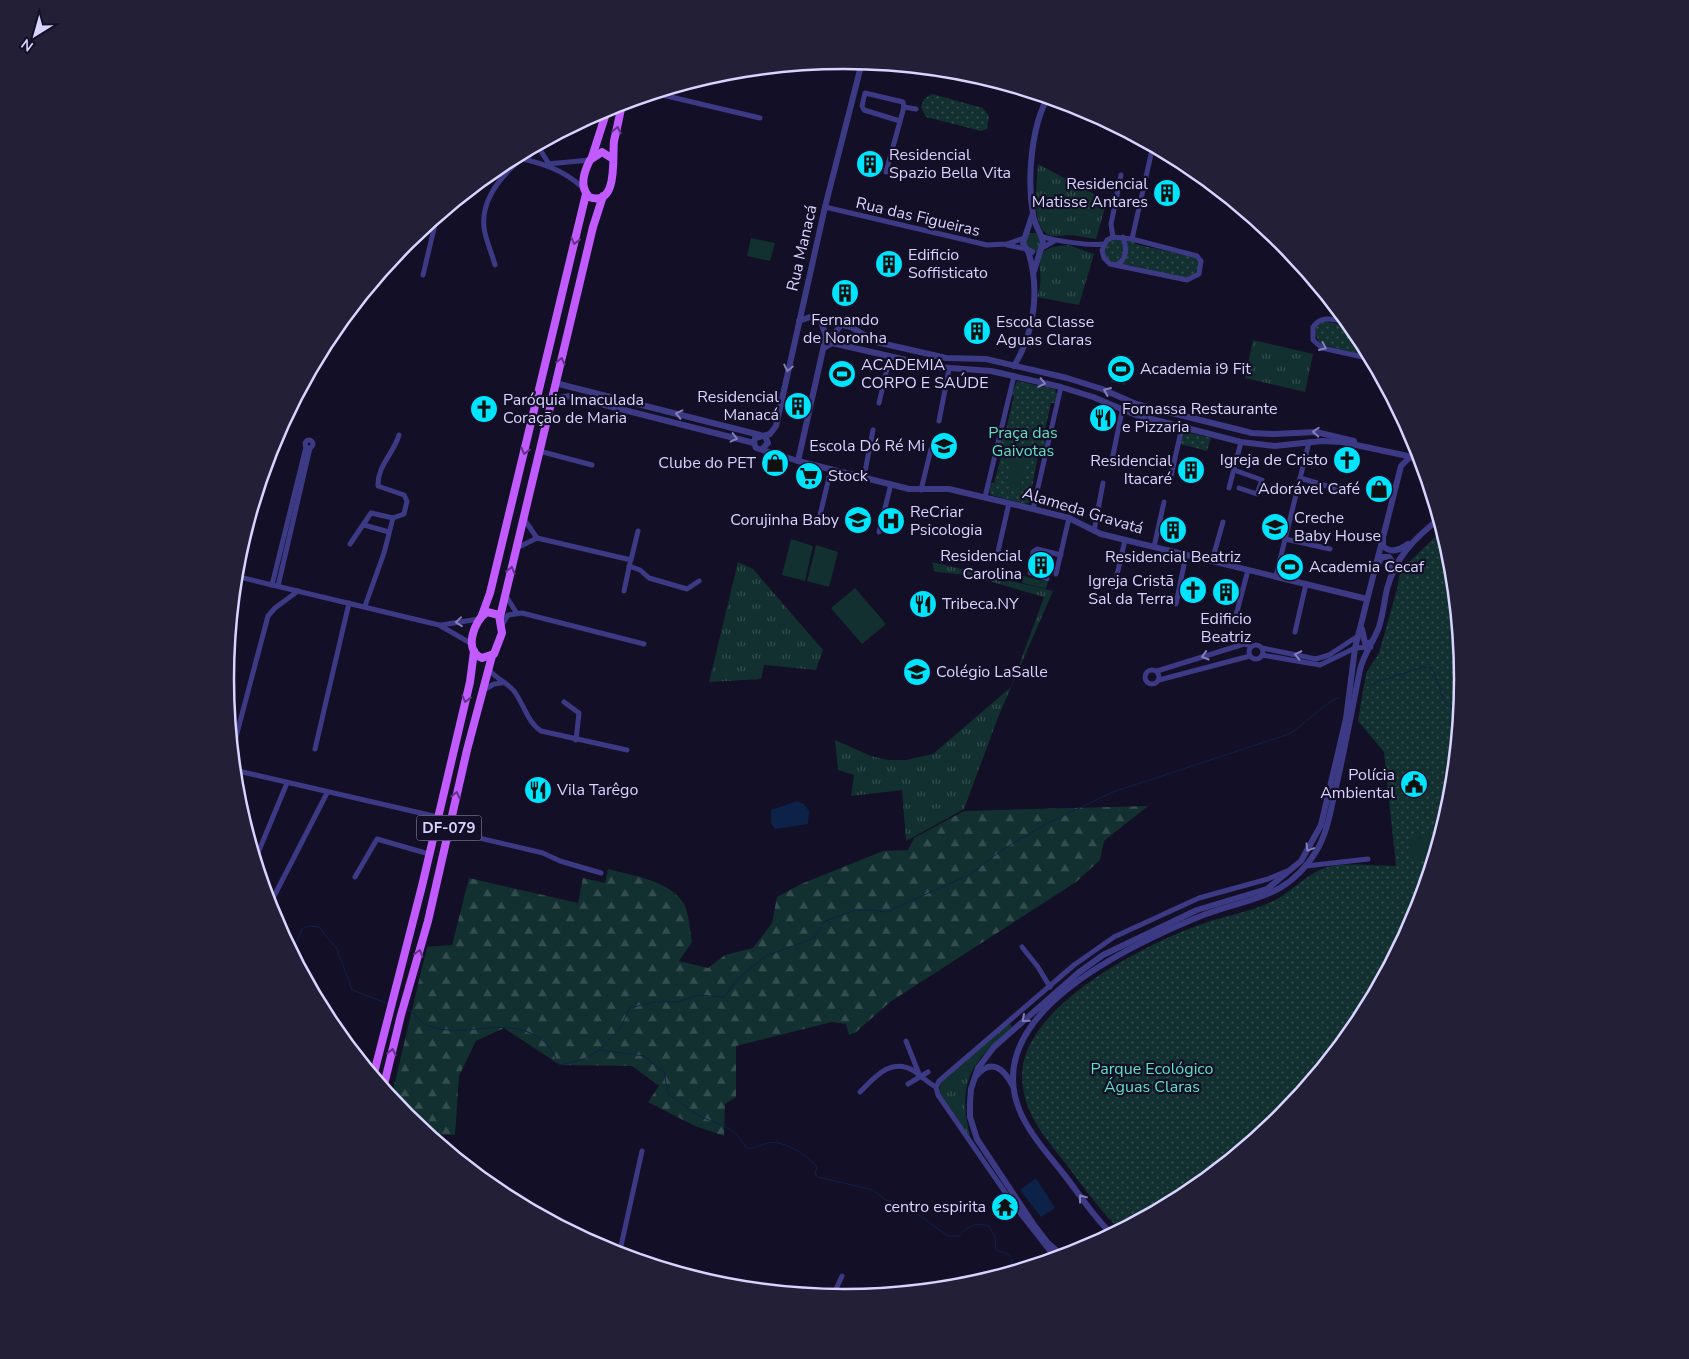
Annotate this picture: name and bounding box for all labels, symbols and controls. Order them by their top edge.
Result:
north arrow [10,10,60,60]
text: N [18,34,37,56]
one-way arrow [611,126,621,135]
place label: Residencial Spazio Bella Vita [889,144,1011,184]
building icon: Residencial Spazio Bella Vita [855,149,885,179]
place label: Residencial Matisse Antares [1032,173,1148,213]
building icon: Residencial Matisse Antares [1152,178,1182,208]
street label: Rua das Figueiras [854,192,982,242]
street label: Rua Manacá [781,203,823,293]
one-way arrow [570,237,581,246]
place label: Edificio Soffisticato [908,244,988,284]
building icon: Edificio Soffisticato [874,249,904,279]
building icon: Fernando de Noronha [830,278,860,308]
place label: Fernando de Noronha [803,309,887,349]
place label: Escola Classe Aguas Claras [996,311,1094,351]
building icon: Escola Classe Aguas Claras [962,316,992,346]
one-way arrow [1318,340,1327,351]
place label: ACADEMIA CORPO E SAÚDE [861,354,988,394]
sports icon: Academia i9 Fit [1106,354,1136,384]
one-way arrow [555,356,566,365]
place label: Academia i9 Fit [1140,358,1251,380]
sports icon: ACADEMIA CORPO E SAÚDE [827,359,857,389]
one-way arrow [784,364,794,373]
one-way arrow [1037,377,1046,388]
place label: Residencial Manacá [697,386,779,426]
one-way arrow [1103,387,1112,398]
place label: Paróquia Imaculada Coração de Maria [503,389,644,429]
building icon: Residencial Manacá [783,391,813,421]
church icon: Paróquia Imaculada Coração de Maria [469,394,499,424]
place label: Fornassa Restaurante e Pizzaria [1122,398,1278,438]
restaurant icon: Fornassa Restaurante e Pizzaria [1088,403,1118,433]
one-way arrow [676,410,684,420]
park label: Praça das Gaivotas [988,422,1058,462]
one-way arrow [1311,427,1319,438]
school or university icon: Escola Dó Ré Mi [929,431,959,461]
one-way arrow [729,432,738,443]
place label: Escola Dó Ré Mi [809,435,925,457]
church icon: Igreja de Cristo [1332,445,1362,475]
one-way arrow [520,446,531,455]
shop icon: Clube do PET [760,448,790,478]
place label: Igreja de Cristo [1220,449,1328,471]
place label: Residencial Itacaré [1090,450,1172,490]
place label: Clube do PET [658,452,756,474]
building icon: Residencial Itacaré [1176,455,1206,485]
supermarket icon: Stock [794,461,824,491]
place label: Stock [828,465,869,487]
shop icon: Adorável Café [1364,474,1394,504]
place label: Adorável Café [1258,478,1360,500]
street label: Alameda Gravatá [1020,482,1146,540]
place label: ReCriar Psicologia [910,501,983,541]
school or university icon: Corujinha Baby [843,505,873,535]
hospital icon: ReCriar Psicologia [876,506,906,536]
place label: Creche Baby House [1294,507,1381,547]
place label: Corujinha Baby [730,509,840,531]
school or university icon: Creche Baby House [1260,512,1290,542]
building icon: Residencial Beatriz [1158,515,1188,545]
place label: Residencial Carolina [940,545,1022,585]
place label: Residencial Beatriz [1105,546,1241,568]
building icon: Residencial Carolina [1026,550,1056,580]
sports icon: Academia Cecaf [1275,552,1305,582]
place label: Academia Cecaf [1309,556,1425,578]
one-way arrow [505,565,516,574]
place label: Igreja Cristã Sal da Terra [1088,570,1174,610]
church icon: Igreja Cristã Sal da Terra [1178,575,1208,605]
building icon: Edificio Beatriz [1211,577,1241,607]
restaurant icon: Tribeca.NY [908,589,938,619]
place label: Tribeca.NY [942,593,1019,615]
place label: Edificio Beatriz [1200,608,1252,648]
one-way arrow [455,616,463,627]
one-way arrow [1201,650,1209,660]
one-way arrow [1294,650,1303,661]
school or university icon: Colégio LaSalle [902,657,932,687]
place label: Colégio LaSalle [936,661,1048,683]
one-way arrow [461,694,472,703]
place label: Polícia Ambiental [1320,764,1395,804]
public building icon: Polícia Ambiental [1399,769,1429,799]
restaurant icon: Vila Tarêgo [523,775,553,805]
place label: Vila Tarêgo [556,779,638,801]
one-way arrow [450,790,461,799]
road number: DF-079 [416,816,482,840]
one-way arrow [1305,843,1315,852]
one-way arrow [413,949,423,957]
one-way arrow [1022,1014,1031,1023]
one-way arrow [386,1048,397,1057]
park label: Parque Ecológico Águas Claras [1091,1058,1214,1098]
temple icon: centro espirita [990,1192,1020,1222]
one-way arrow [1079,1194,1088,1204]
place label: centro espirita [884,1196,986,1218]

